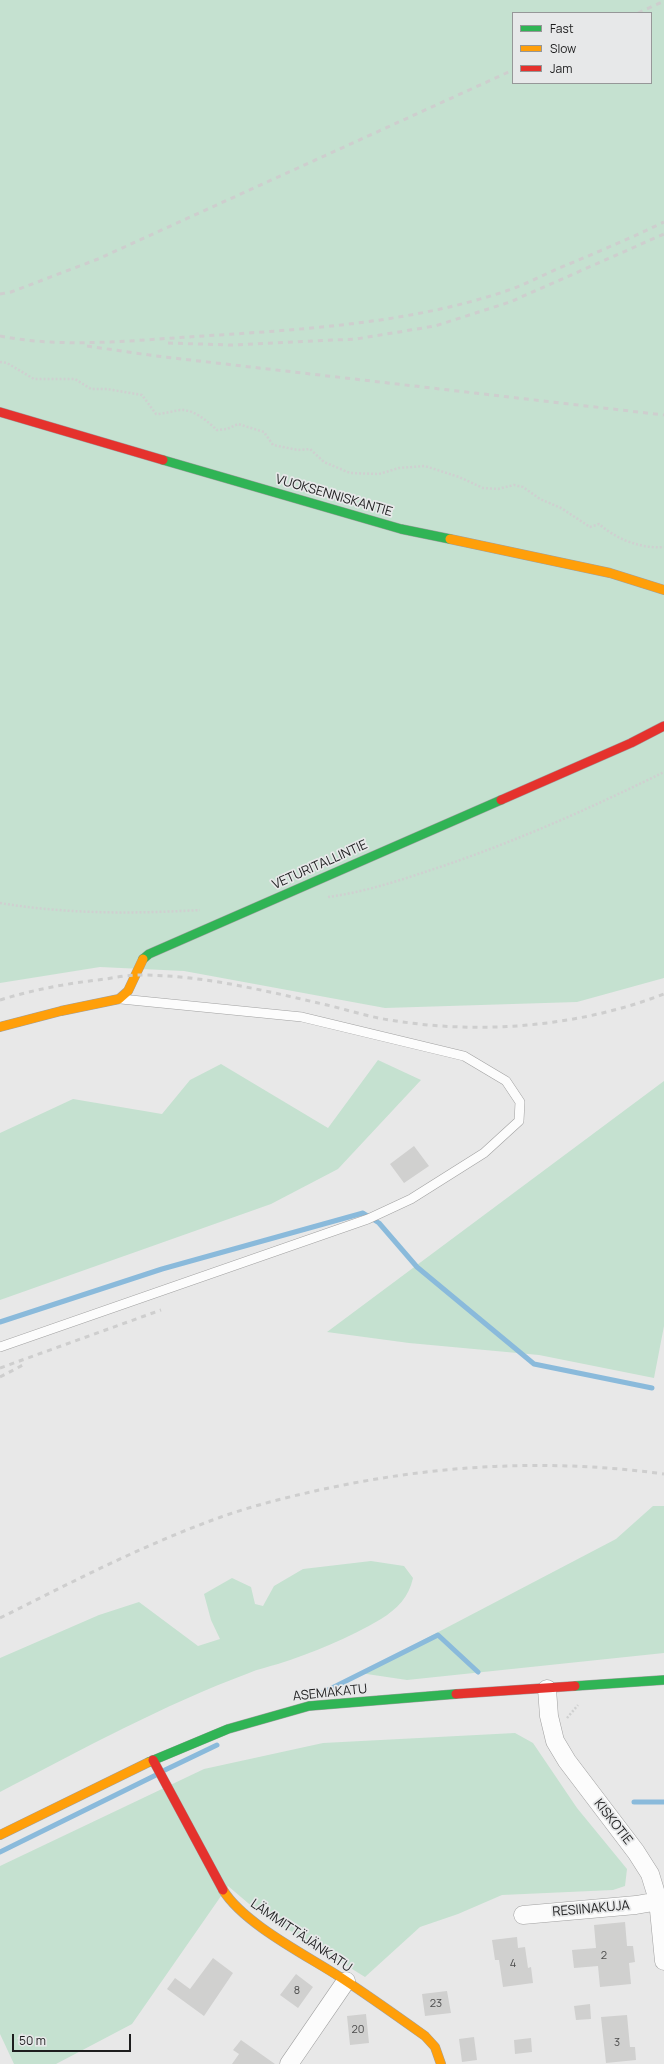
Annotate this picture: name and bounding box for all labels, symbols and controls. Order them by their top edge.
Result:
legend [512,12,652,84]
text: Fast [550,20,574,37]
text: Slow [550,40,576,57]
text: Jam [550,60,572,77]
street label: VUOKSENNISKANTIE [274,472,394,520]
street label: VETURITALLINTIE [270,837,370,893]
street label: ASEMAKATU [292,1681,368,1705]
street label: KISKOTIE [590,1796,636,1848]
street label: LÄMMITTÄJÄNKATU [247,1896,355,1976]
street label: RESIINAKUJA [552,1898,630,1920]
house number: 2 [601,1949,607,1963]
house number: 4 [510,1957,516,1971]
house number: 8 [294,1984,300,1998]
house number: 23 [430,1997,442,2011]
house number: 20 [352,2023,364,2037]
scale bar [14,2026,133,2052]
text: 50 m [19,2032,46,2049]
house number: 3 [614,2036,620,2050]

